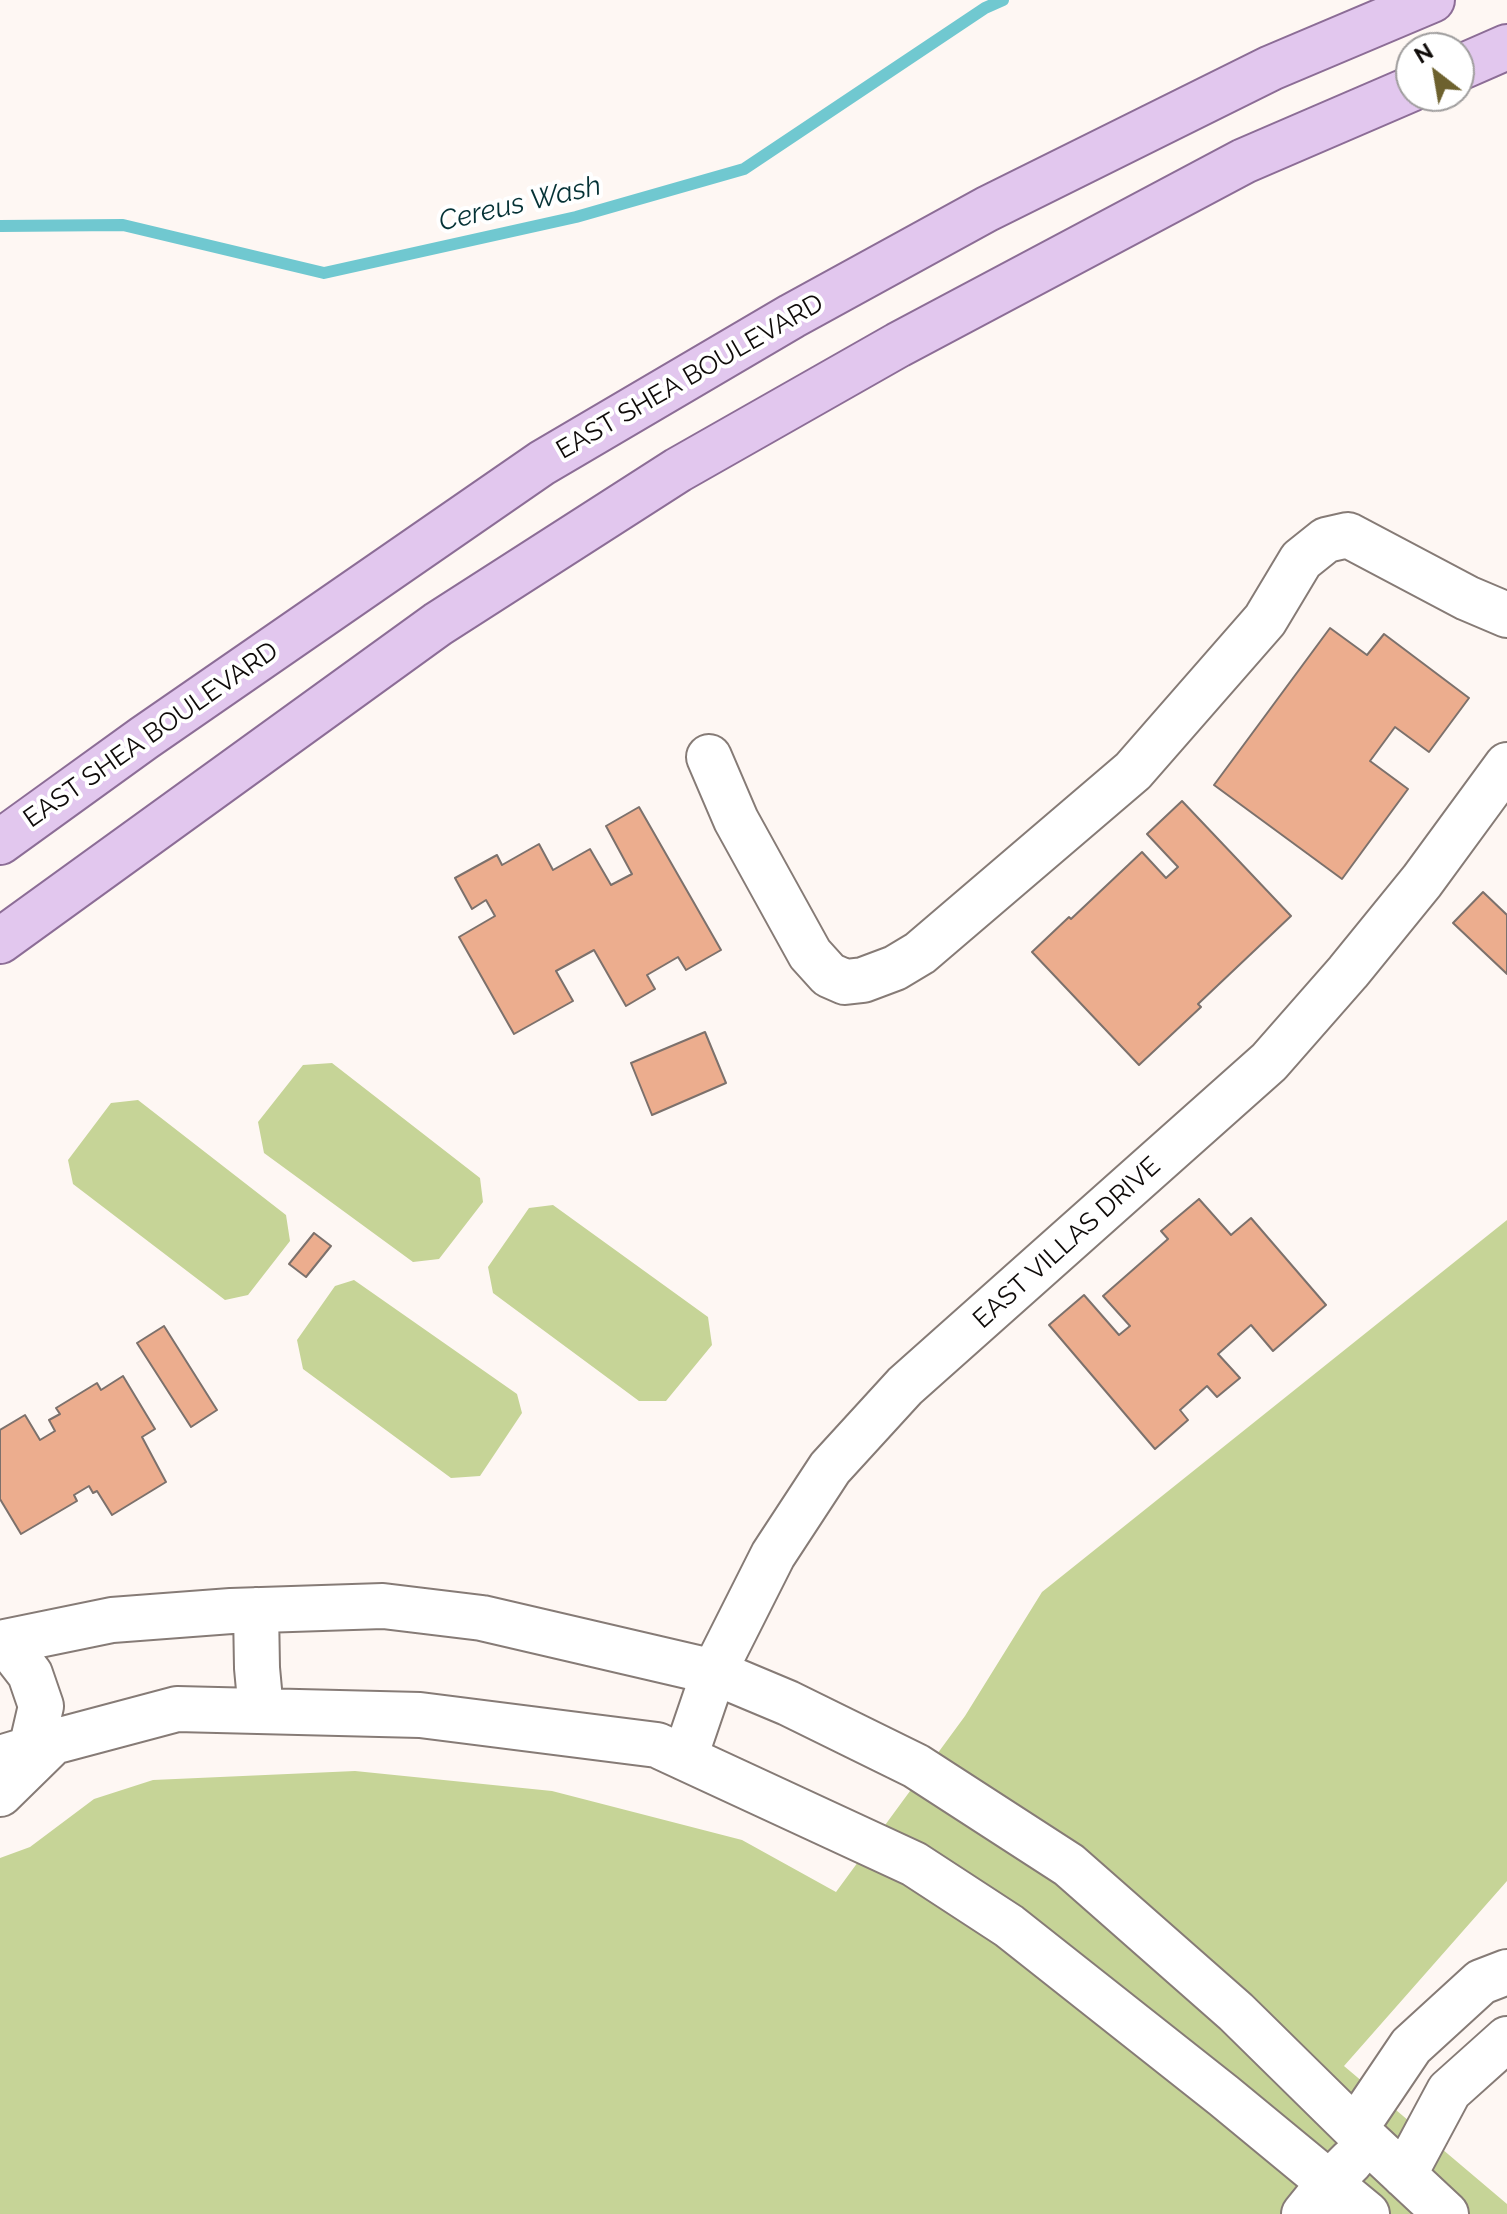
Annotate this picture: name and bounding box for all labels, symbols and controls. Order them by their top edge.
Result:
north arrow [1395,32,1475,112]
text: N [1410,38,1438,69]
water label: Cereus Wash [436,169,604,239]
street label: EAST SHEA BOULEVARD [551,288,829,466]
street label: EAST SHEA BOULEVARD [18,635,284,835]
street label: EAST VILLAS DRIVE [967,1151,1167,1335]

